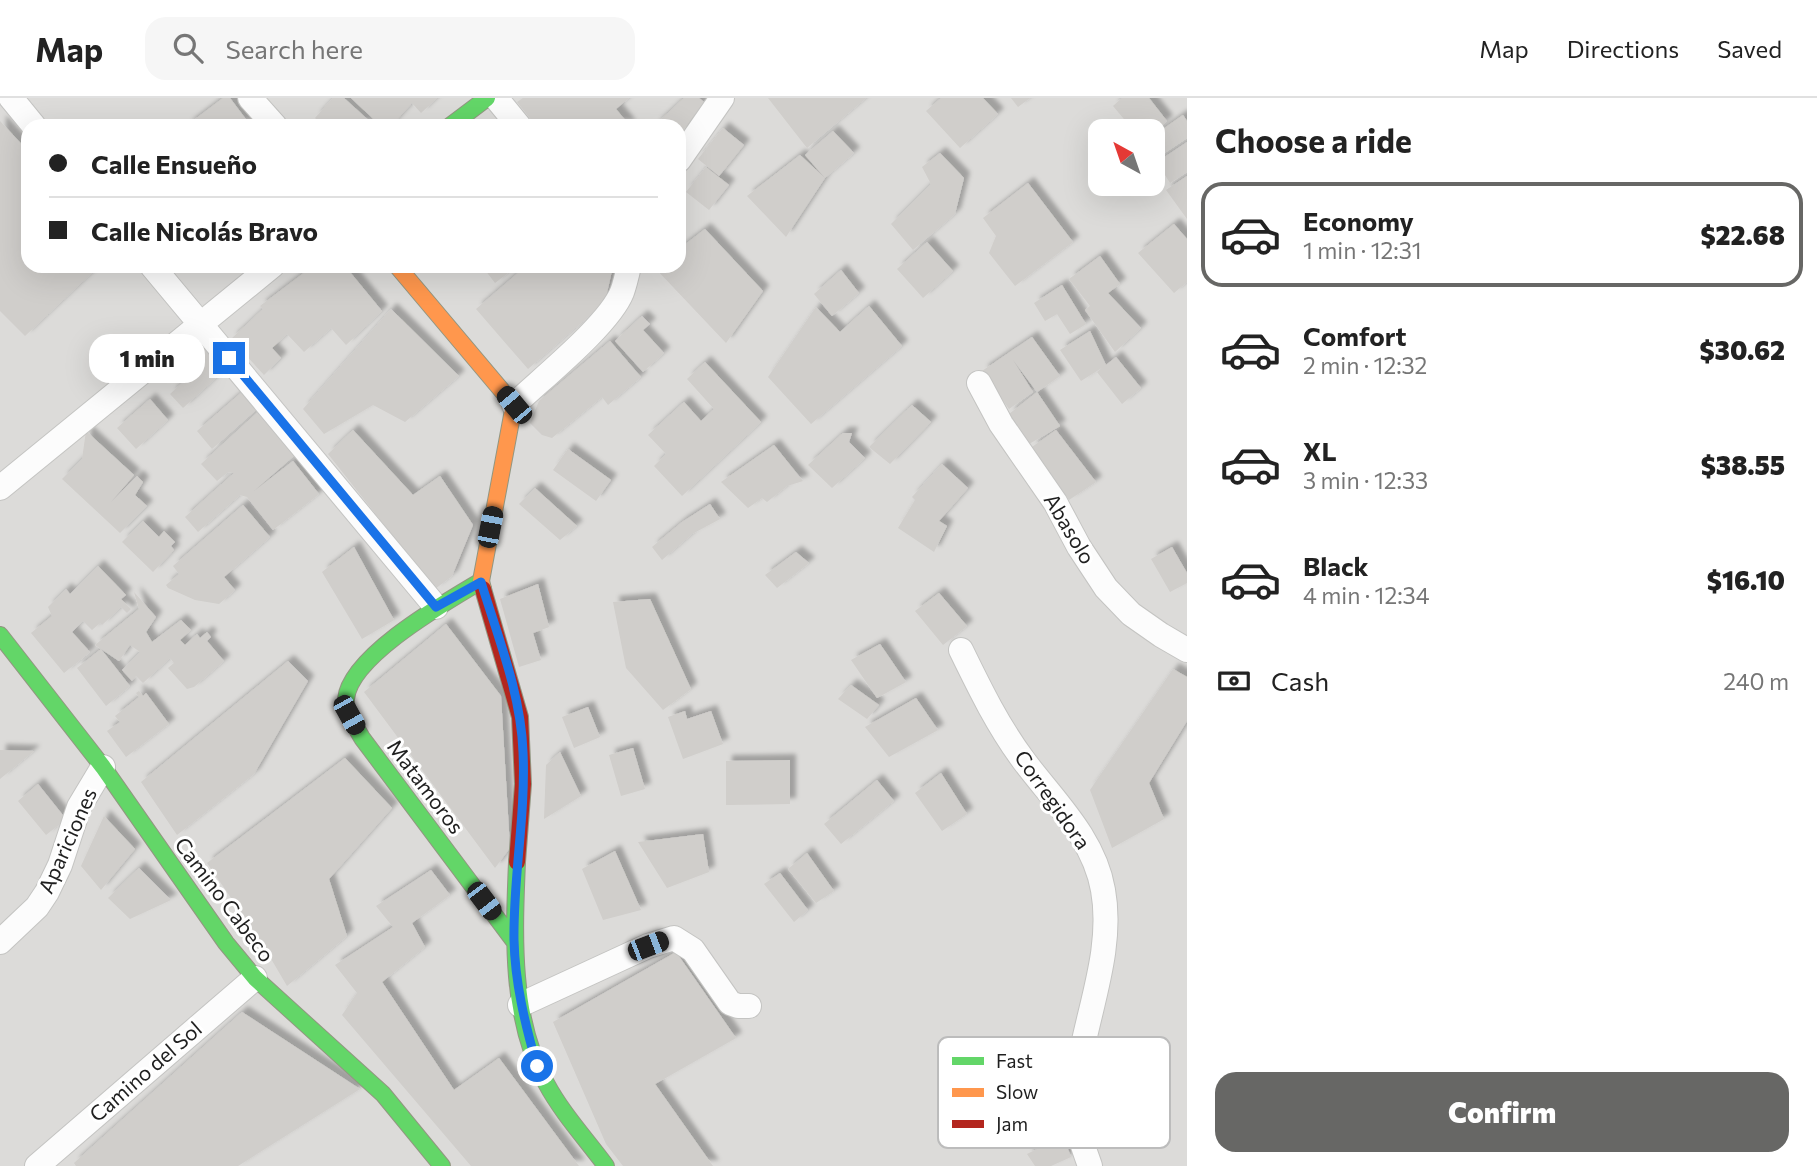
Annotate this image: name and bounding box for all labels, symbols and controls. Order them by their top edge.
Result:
search box [145,17,635,80]
text: Map [35,28,103,69]
icon: search [169,29,207,67]
text: Search here [225,33,363,64]
text: Map [1479,34,1529,63]
text: Directions [1567,34,1679,63]
text: Saved [1717,34,1782,63]
north arrow [1088,119,1166,196]
map controls [1088,119,1165,196]
text: Choose a ride [1215,120,1412,160]
text: Calle Ensueño [91,148,257,179]
icon: car [1219,203,1282,266]
text: Economy [1303,205,1414,236]
text: Calle Nicolás Bravo [91,215,318,246]
text: $22.68 [1700,219,1785,250]
text: 1 min · 12:31 [1303,236,1422,264]
icon: car [1219,318,1282,381]
text: Comfort [1303,320,1406,351]
callout: 1 min [89,334,204,382]
text: $30.62 [1699,334,1785,365]
route end [213,342,245,374]
text: 1 min [119,344,175,372]
text: 2 min · 12:32 [1303,351,1427,379]
car [493,382,536,428]
icon: car [1219,433,1282,496]
text: XL [1303,435,1337,466]
text: $38.55 [1701,449,1785,480]
text: 3 min · 12:33 [1303,466,1428,494]
street label: Abasolo [1040,488,1101,568]
car [476,504,505,550]
icon: car [1219,548,1282,611]
text: Black [1303,550,1369,581]
text: $16.10 [1707,564,1785,595]
text: 4 min · 12:34 [1303,581,1430,609]
icon: cash [1215,662,1253,700]
text: Cash [1271,665,1329,696]
text: 240 m [1723,667,1789,695]
car [330,692,369,738]
street label: Matamoros [383,734,470,838]
street label: Corregidora [1010,745,1096,853]
street label: Apariciones [32,784,101,897]
street label: Camino Cabeco [170,832,280,966]
car [463,878,506,924]
car [625,929,672,963]
street label: Camino del Sol [84,1015,206,1126]
legend [938,1037,1170,1148]
text: Fast [996,1049,1033,1072]
route start [521,1050,553,1082]
button: Confirm [1215,1072,1789,1152]
text: Slow [996,1080,1038,1103]
text: Jam [996,1112,1028,1135]

